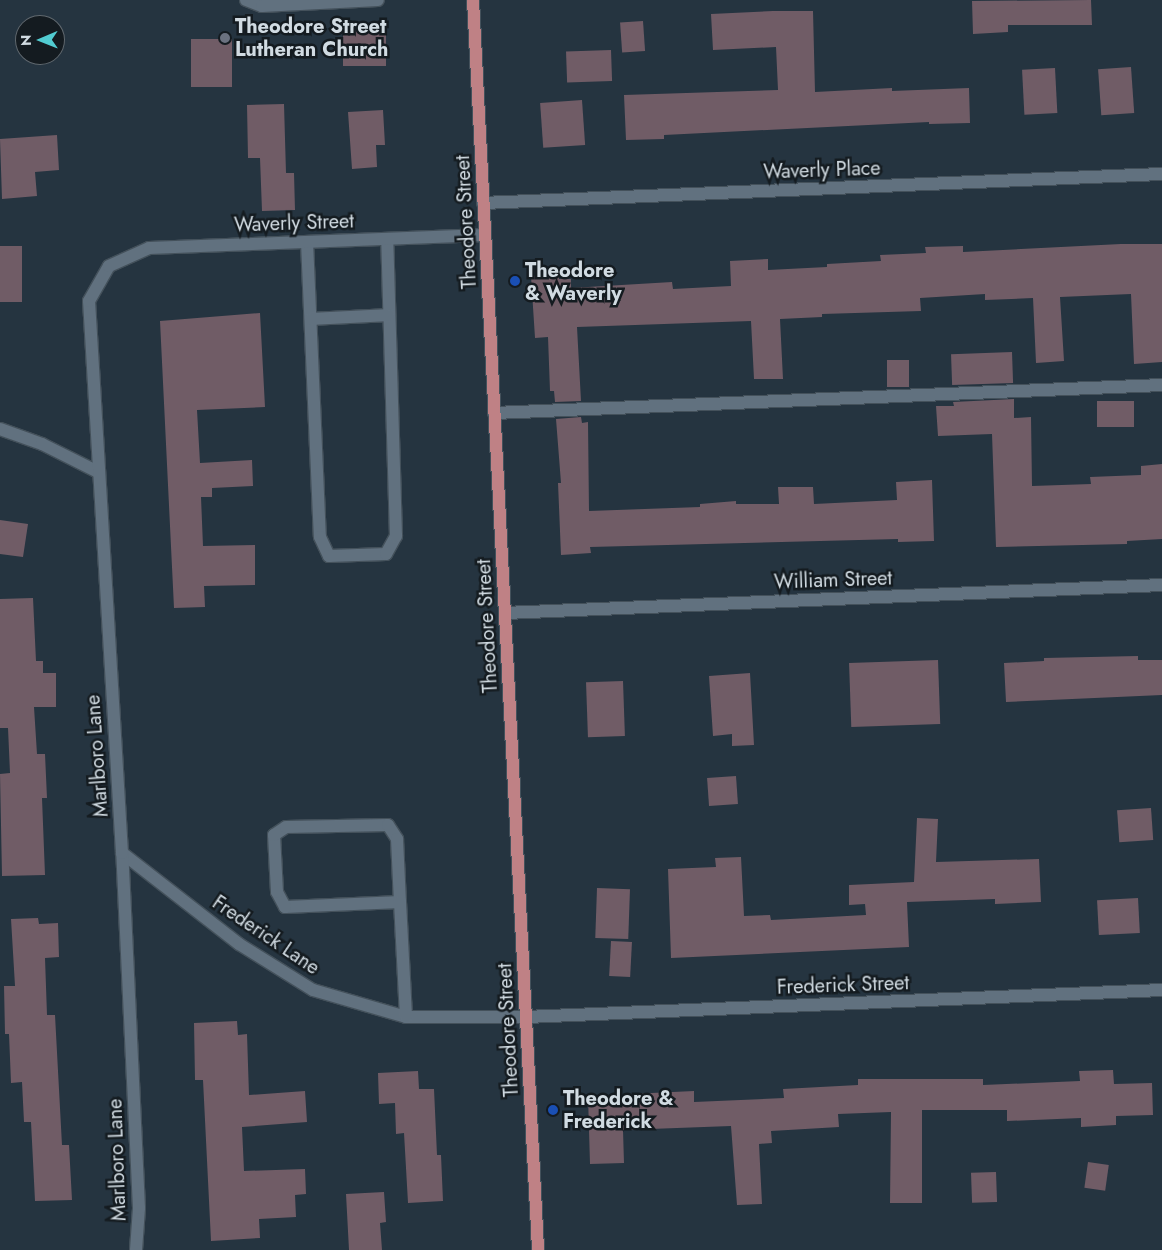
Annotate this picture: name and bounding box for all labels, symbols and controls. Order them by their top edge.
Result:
place label: Theodore Street Lutheran Church [235,14,388,61]
north arrow [15,15,65,65]
marker: Theodore Street Lutheran Church [219,32,231,44]
text: N [16,35,36,46]
street label: Theodore Street [451,155,481,289]
street label: Waverly Place [763,156,881,184]
street label: Waverly Street [234,209,354,237]
place label: Theodore & Waverly [525,258,622,305]
marker: Theodore & Waverly [509,275,521,287]
street label: Theodore Street [472,559,502,693]
street label: William Street [773,566,893,594]
street label: Marlboro Lane [81,694,113,818]
street label: Frederick Lane [208,890,324,980]
street label: Theodore Street [493,963,523,1097]
street label: Frederick Street [776,971,910,999]
place label: Theodore & Frederick [563,1086,673,1133]
street label: Marlboro Lane [103,1098,131,1222]
marker: Theodore & Frederick [547,1104,559,1116]

